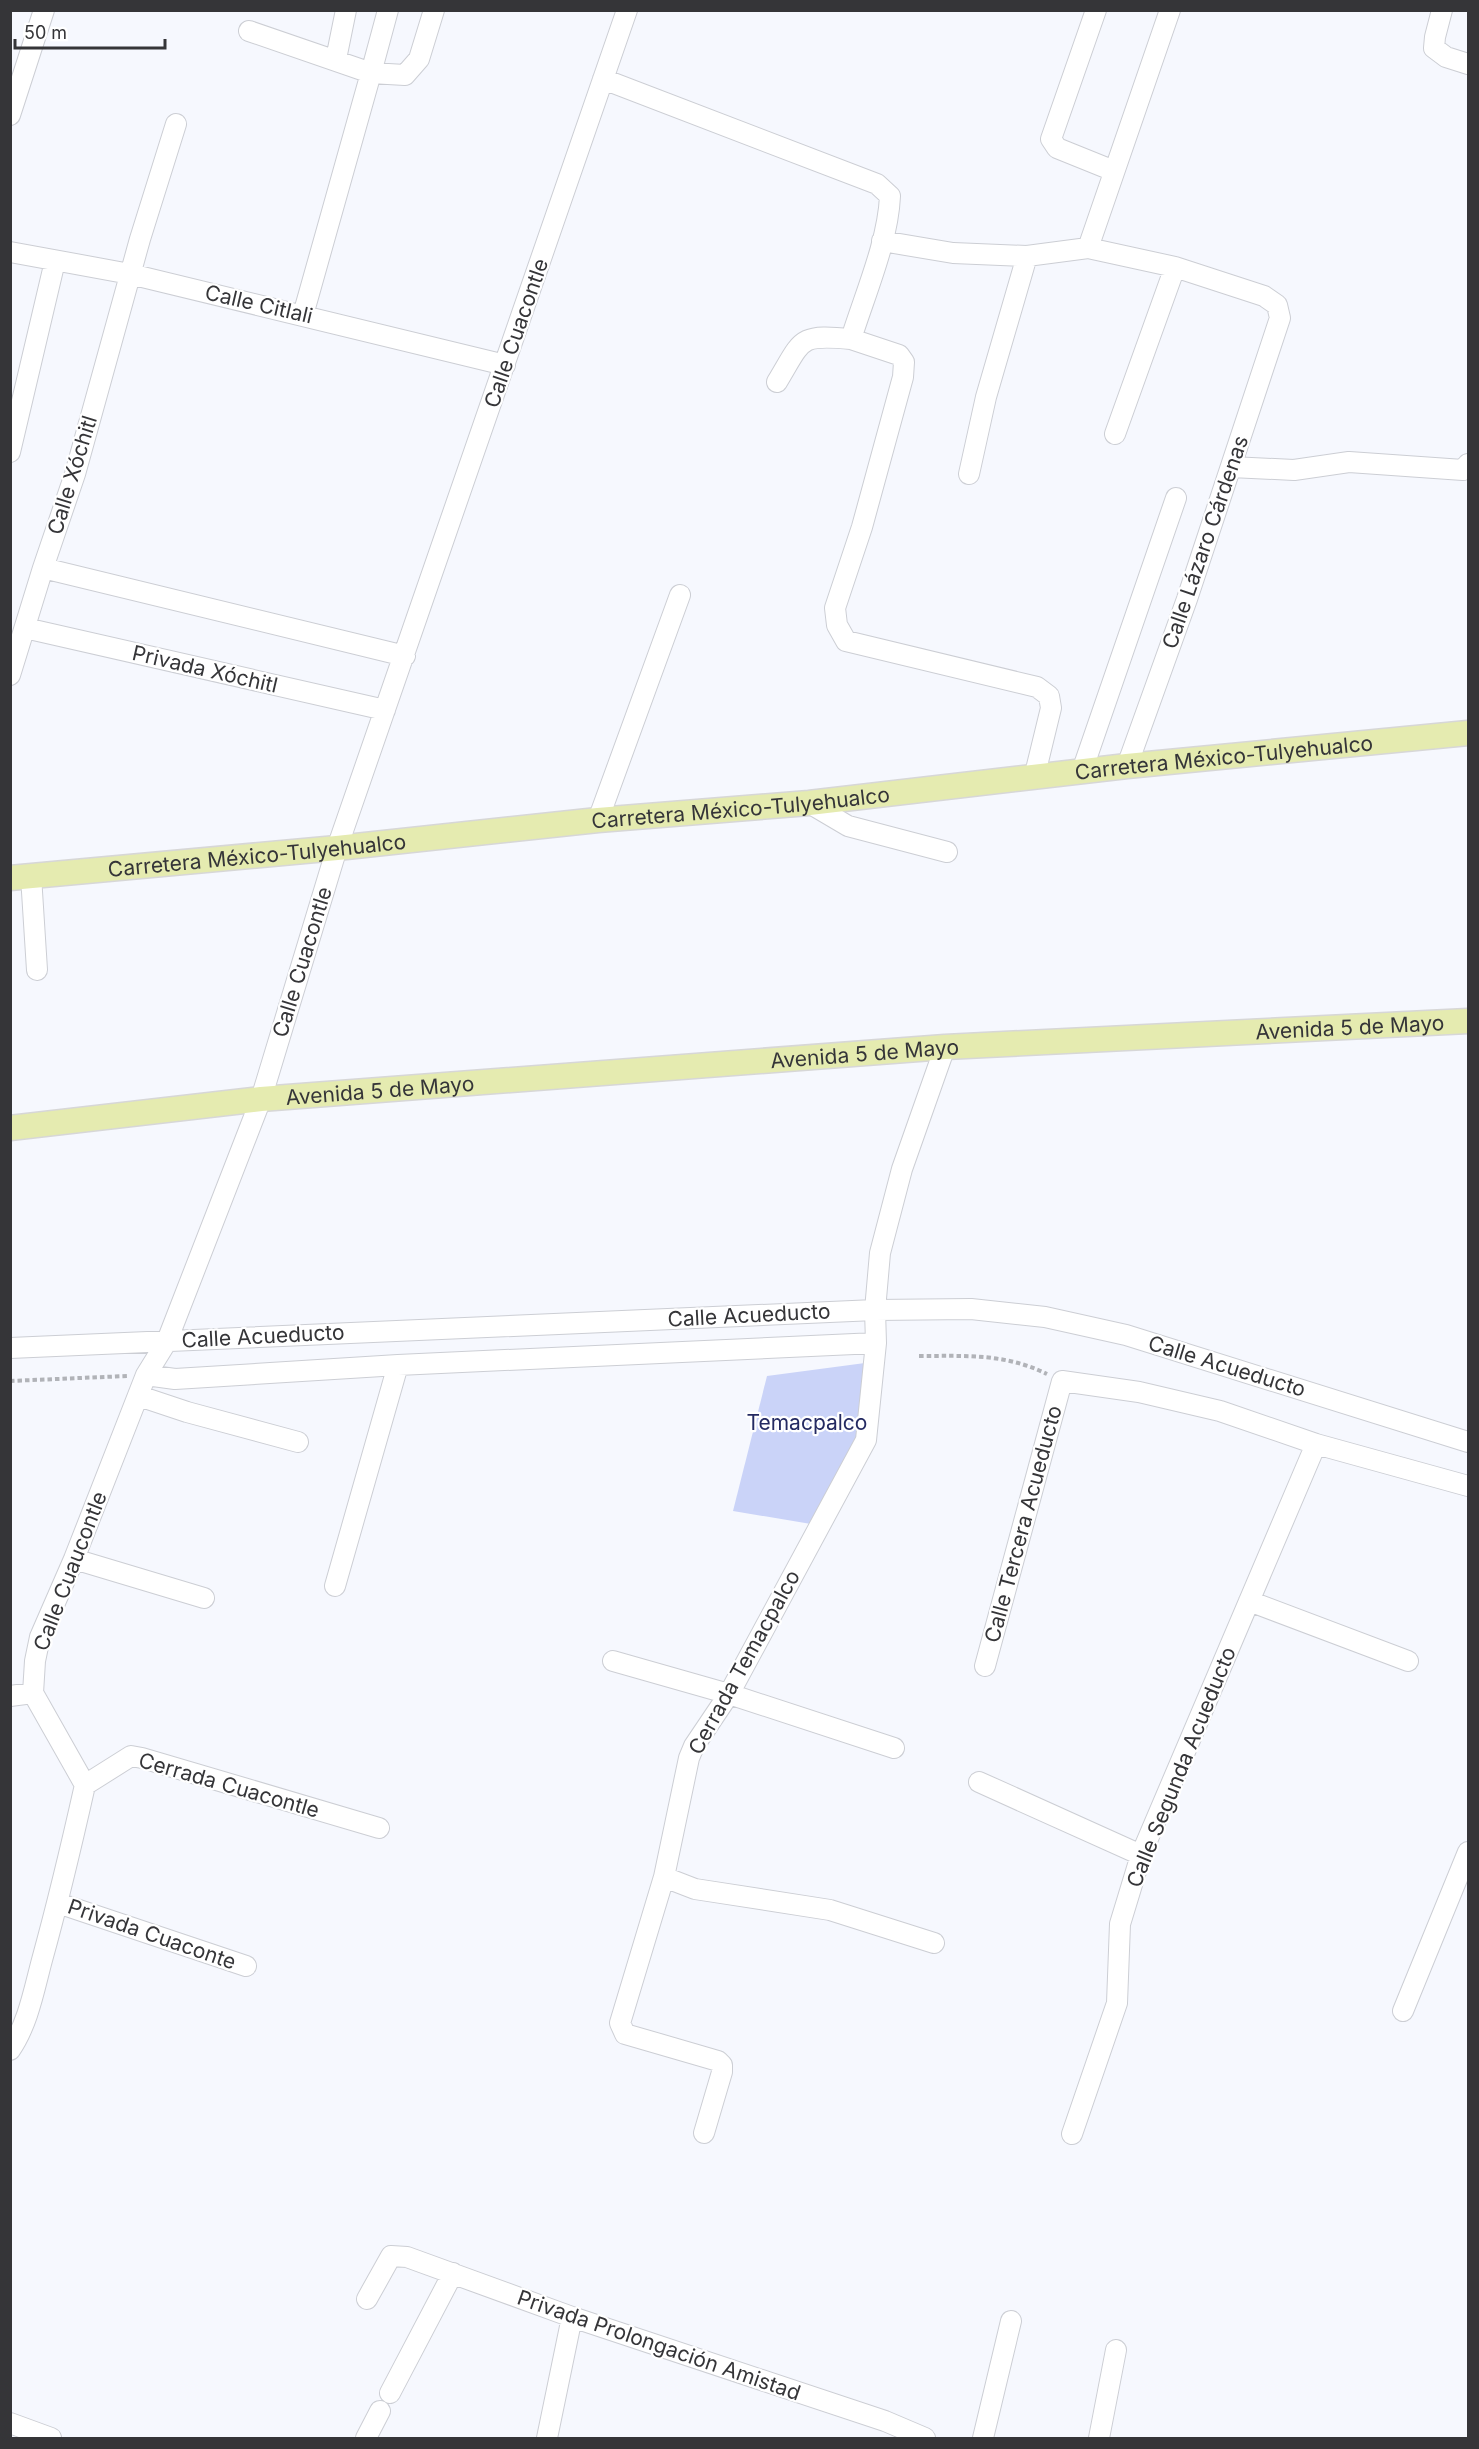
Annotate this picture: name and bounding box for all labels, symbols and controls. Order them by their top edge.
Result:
scale bar [15,12,165,50]
text: 50 m [24,22,67,43]
street label: Calle Cuacontle [479,255,553,411]
street label: Calle Citlali [203,279,315,329]
street label: Calle Xóchitl [42,412,102,538]
street label: Calle Lázaro Cárdenas [1157,432,1253,652]
street label: Privada Xóchitl [130,640,280,698]
street label: Carretera México-Tulyehualco [1074,730,1374,784]
street label: Carretera México-Tulyehualco [590,781,891,833]
street label: Carretera México-Tulyehualco [107,828,407,881]
street label: Calle Cuacontle [267,884,337,1040]
street label: Avenida 5 de Mayo [1255,1010,1445,1044]
street label: Avenida 5 de Mayo [769,1034,959,1073]
street label: Avenida 5 de Mayo [285,1070,475,1110]
street label: Calle Acueducto [667,1298,831,1332]
street label: Calle Acueducto [181,1319,345,1353]
street label: Calle Acueducto [1145,1330,1309,1402]
street label: Calle Tercera Acueducto [979,1403,1067,1645]
park label: Temacpalco [747,1410,867,1435]
street label: Calle Cuaucontle [28,1488,112,1654]
street label: Cerrada Temacpalco [683,1565,805,1759]
street label: Calle Segunda Acueducto [1121,1643,1241,1891]
street label: Cerrada Cuacontle [136,1747,322,1823]
street label: Privada Cuaconte [65,1893,239,1975]
street label: Privada Prolongación Amistad [514,2285,804,2405]

